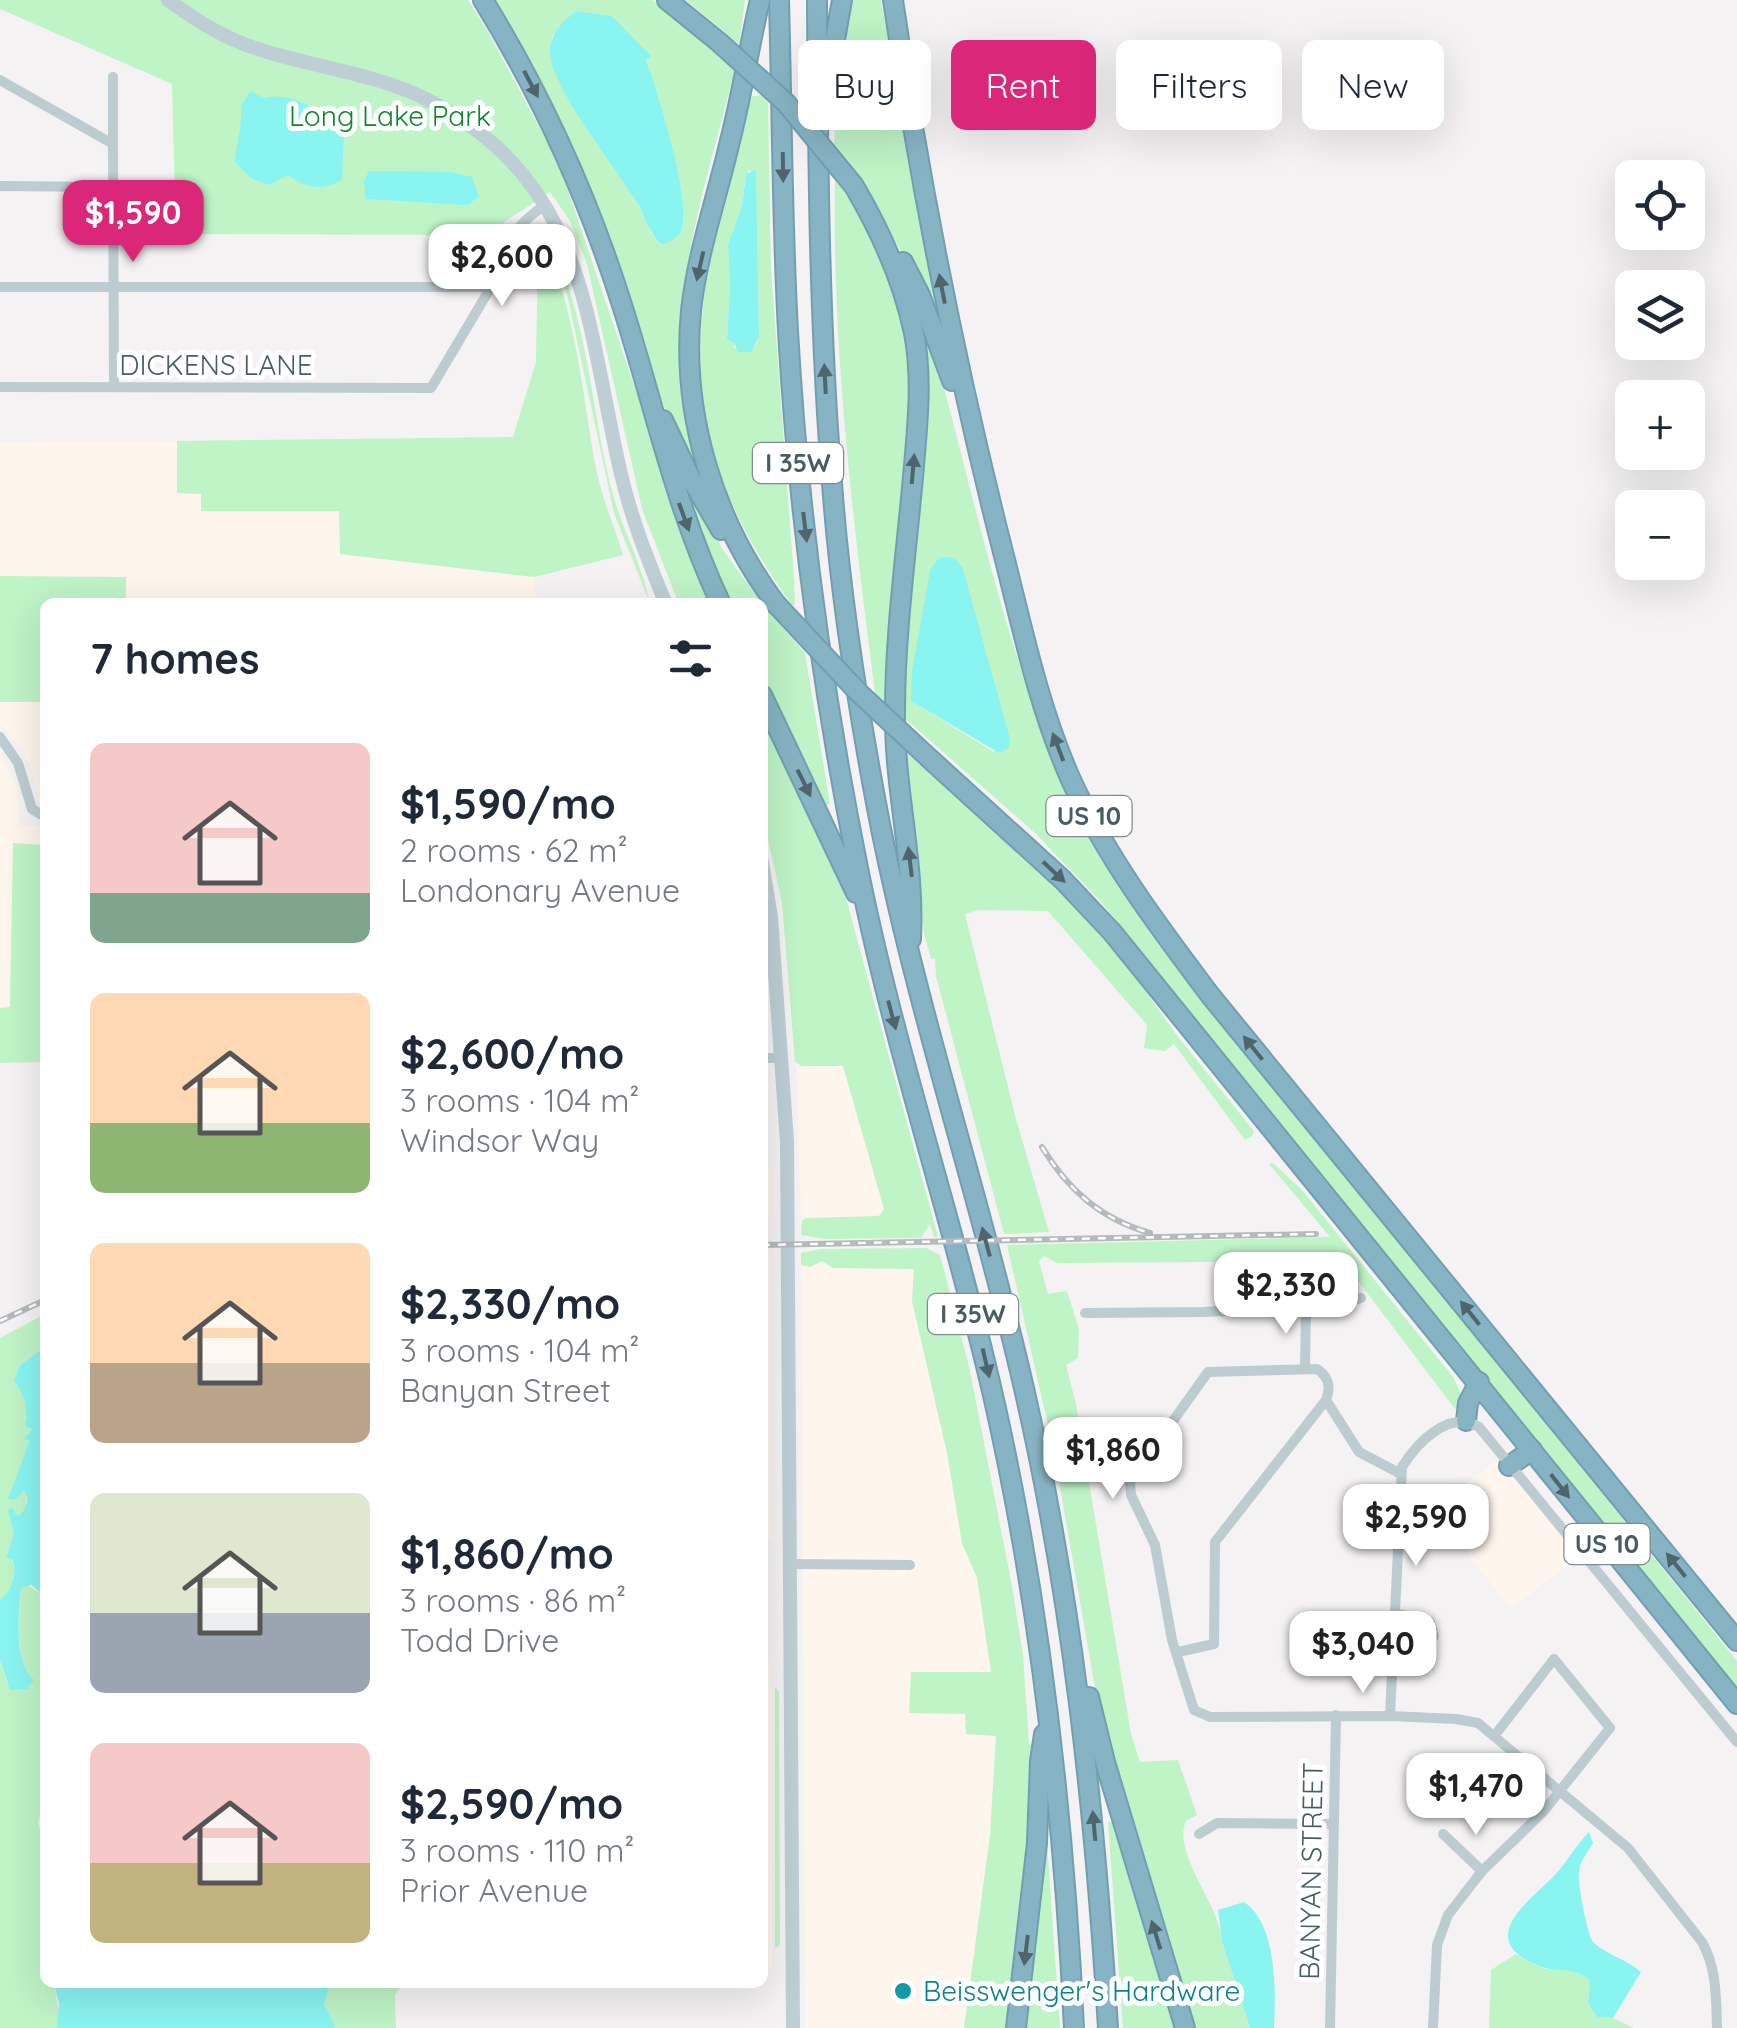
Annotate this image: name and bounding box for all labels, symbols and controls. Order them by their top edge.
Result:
chip: Buy [798,40,931,130]
chip: Rent [951,40,1096,130]
chip: Filters [1116,40,1282,130]
chip: New [1302,40,1444,130]
one-way arrow [523,70,540,99]
park label: Long Lake Park [289,98,491,133]
one-way arrow [775,152,791,184]
map controls [1615,160,1705,580]
button: locate [1615,160,1705,250]
pin: $1,590 [52,180,214,265]
text: $1,590 [85,192,181,232]
pin: $2,600 [421,224,583,309]
text: $2,600 [450,236,554,276]
one-way arrow [692,251,707,282]
button: layers [1615,270,1705,360]
one-way arrow [934,273,950,304]
street label: DICKENS LANE [119,347,313,382]
one-way arrow [817,363,833,395]
button: + [1615,380,1705,470]
road number: I 35W [753,443,843,483]
one-way arrow [906,452,922,484]
button: − [1615,490,1705,580]
one-way arrow [677,502,692,532]
one-way arrow [797,511,813,543]
icon: filters [663,631,718,686]
text: 7 homes [90,632,259,685]
one-way arrow [1050,732,1065,762]
one-way arrow [796,769,813,798]
text: $1,590/mo [400,777,616,830]
icon: home [170,783,290,903]
road number: US 10 [1046,796,1132,836]
text: 2 rooms · 62 m² [400,830,628,870]
one-way arrow [902,846,918,878]
one-way arrow [1042,860,1066,883]
text: Londonary Avenue [400,870,680,910]
one-way arrow [885,1000,901,1031]
text: $2,600/mo [400,1027,624,1080]
icon: home [170,1033,290,1153]
one-way arrow [1243,1035,1263,1061]
text: 3 rooms · 104 m² [400,1080,640,1120]
text: Windsor Way [400,1120,599,1160]
one-way arrow [978,1226,994,1257]
pin: $2,330 [1205,1252,1367,1337]
text: $2,330 [1236,1264,1336,1304]
text: $2,330/mo [400,1277,620,1330]
icon: home [170,1283,290,1403]
road number: I 35W [928,1294,1018,1334]
one-way arrow [1460,1301,1481,1326]
text: 3 rooms · 104 m² [400,1330,640,1370]
one-way arrow [979,1348,994,1379]
text: Banyan Street [400,1370,611,1410]
pin: $1,860 [1032,1417,1194,1502]
text: $1,860 [1065,1429,1161,1469]
one-way arrow [1549,1474,1570,1499]
pin: $2,590 [1335,1484,1497,1569]
text: $2,590 [1365,1496,1467,1536]
road number: US 10 [1564,1524,1650,1564]
text: $1,860/mo [400,1527,614,1580]
icon: home [170,1533,290,1653]
one-way arrow [1666,1553,1687,1578]
text: 3 rooms · 86 m² [400,1580,626,1620]
pin: $3,040 [1282,1611,1444,1696]
text: Todd Drive [400,1620,559,1660]
text: $3,040 [1311,1623,1415,1663]
pin: $1,470 [1395,1753,1557,1838]
street label: BANYAN STREET [1291,1762,1330,1980]
text: $1,470 [1428,1765,1524,1805]
text: $2,590/mo [400,1777,623,1830]
icon: home [170,1783,290,1903]
one-way arrow [1086,1810,1102,1841]
text: 3 rooms · 110 m² [400,1830,634,1870]
text: Prior Avenue [400,1870,588,1910]
one-way arrow [1148,1919,1163,1950]
one-way arrow [1018,1935,1034,1966]
place label: Beisswenger's Hardware [923,1973,1240,2008]
marker: Beisswenger's Hardware [892,1980,914,2002]

